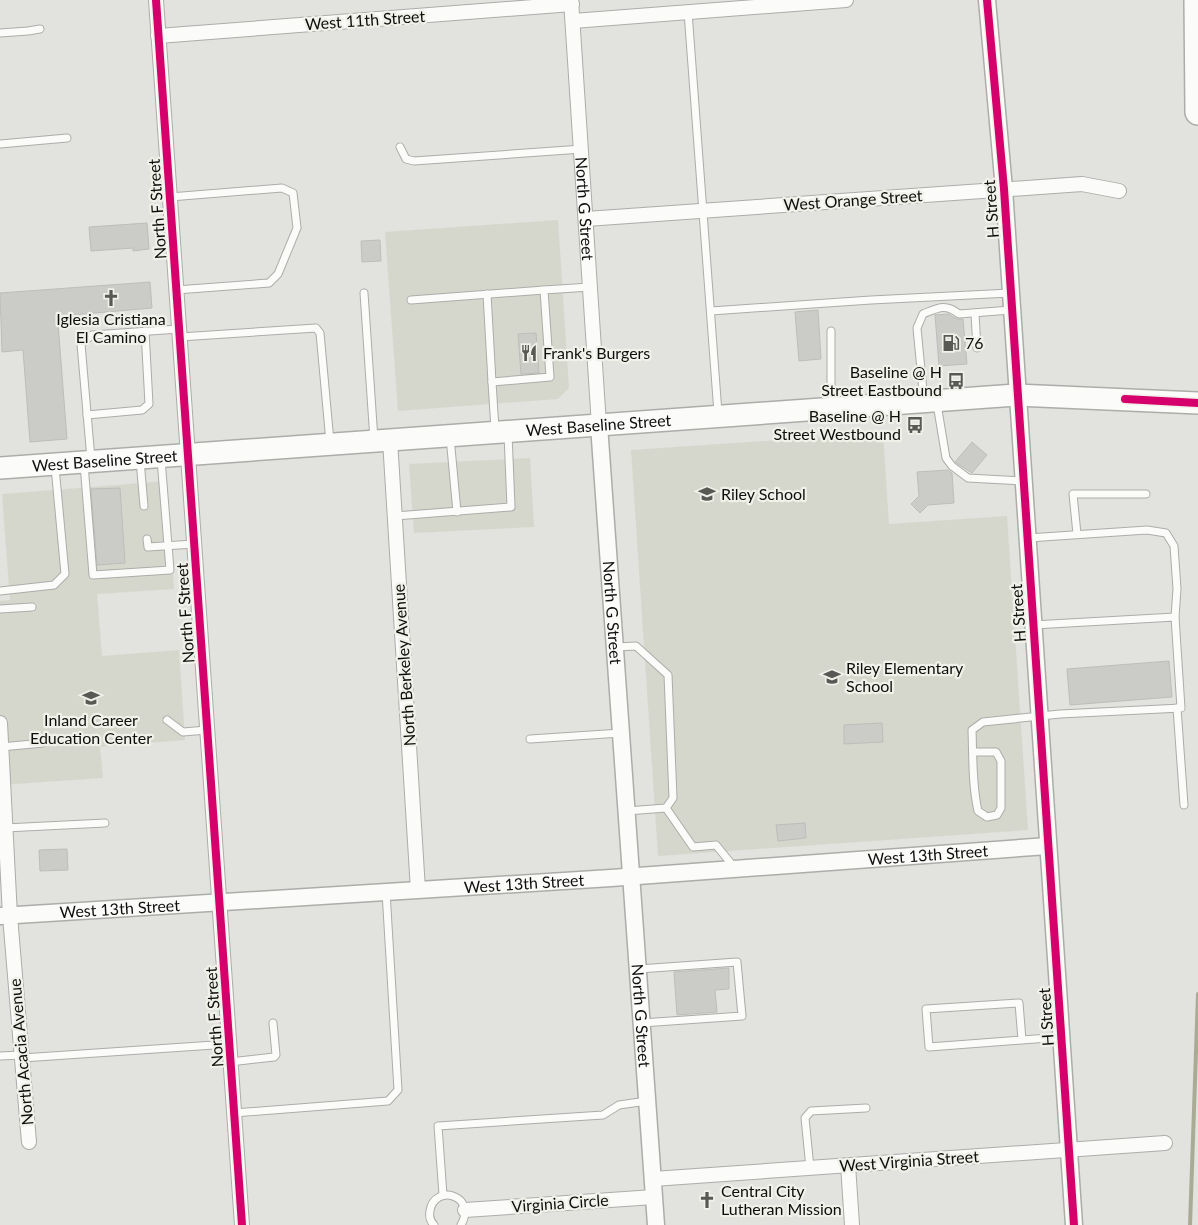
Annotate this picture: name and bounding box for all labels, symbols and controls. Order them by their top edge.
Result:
street label: West 11th Street [304,6,426,33]
street label: North G Street [572,156,598,261]
street label: North F Street [143,158,169,260]
street label: H Street [979,179,1002,239]
street label: West Orange Street [783,185,923,214]
church icon: Iglesia Cristiana El Camino [101,288,121,308]
place label: Iglesia Cristiana El Camino [56,309,166,346]
fuel station icon: 76 [941,333,961,353]
place label: 76 [965,333,984,352]
restaurant icon: Frank's Burgers [519,343,539,363]
place label: Frank's Burgers [543,343,650,362]
place label: Baseline @ H Street Eastbound [821,362,942,399]
bus stop icon: Baseline @ H Street Eastbound [946,371,966,391]
place label: Baseline @ H Street Westbound [773,406,901,443]
street label: West Baseline Street [525,410,672,439]
bus stop icon: Baseline @ H Street Westbound [905,415,925,435]
street label: West Baseline Street [31,445,178,475]
school or university icon: Riley School [697,484,717,504]
place label: Riley School [721,484,806,503]
street label: North G Street [600,560,626,665]
street label: North F Street [171,562,197,664]
street label: North Berkeley Avenue [388,583,419,747]
street label: H Street [1006,583,1029,643]
place label: Riley Elementary School [846,658,964,695]
school or university icon: Riley Elementary School [822,667,842,687]
school or university icon: Inland Career Education Center [81,688,101,708]
place label: Inland Career Education Center [30,710,152,747]
street label: West 13th Street [867,840,989,868]
street label: West 13th Street [463,870,585,896]
street label: West 13th Street [59,895,181,921]
street label: North G Street [628,963,655,1068]
street label: North F Street [200,966,226,1068]
street label: North Acacia Avenue [5,978,36,1126]
street label: H Street [1034,987,1057,1047]
street label: West Virginia Street [839,1146,980,1175]
place label: Central City Lutheran Mission [721,1181,842,1218]
street label: Virginia Circle [511,1190,609,1215]
church icon: Central City Lutheran Mission [697,1190,717,1210]

